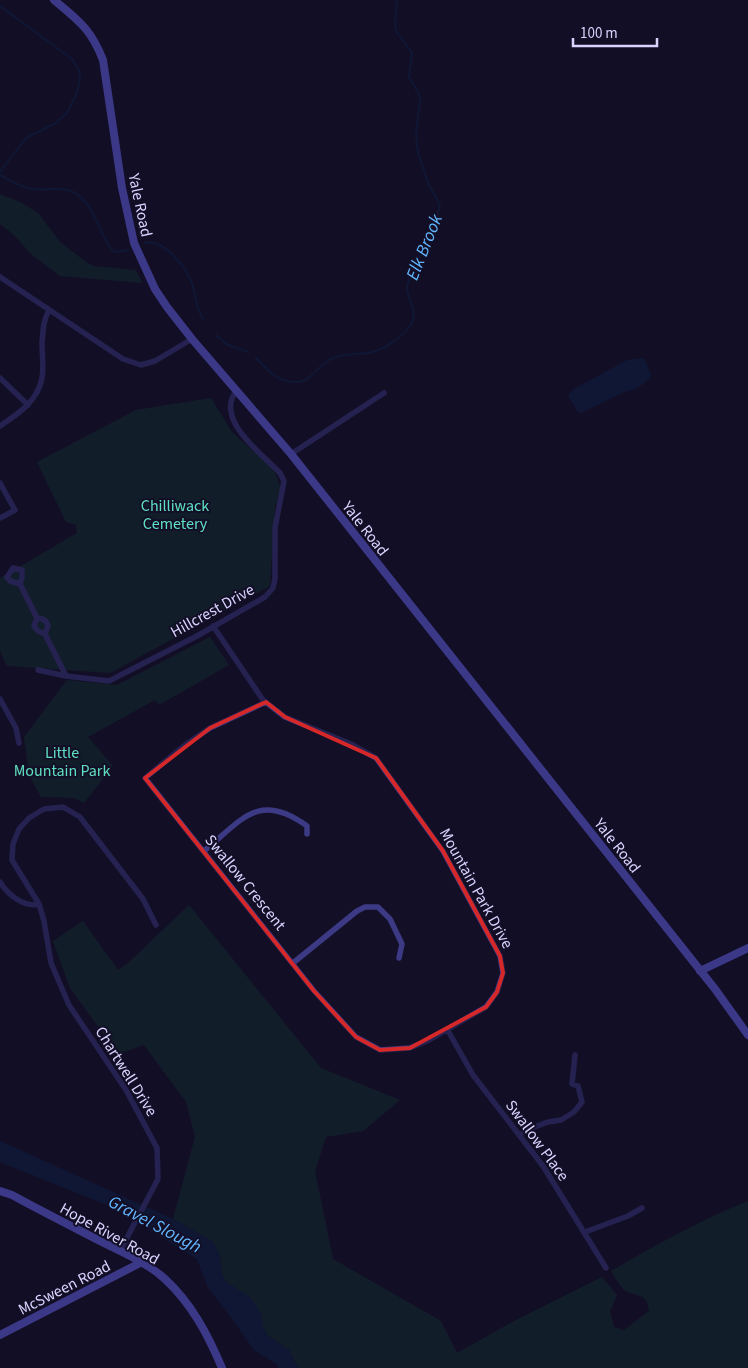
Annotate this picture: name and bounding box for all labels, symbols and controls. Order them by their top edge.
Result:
scale bar [573,15,657,47]
text: 100 m [580,23,618,44]
street label: Yale Road [122,171,157,239]
water label: Elk Brook [400,210,449,284]
park label: Chilliwack Cemetery [141,495,209,535]
street label: Yale Road [336,496,394,561]
street label: Hillcrest Drive [167,579,258,643]
park label: Little Mountain Park [14,742,110,782]
street label: Yale Road [588,813,646,878]
street label: Mountain Park Drive [434,824,518,953]
street label: Swallow Crescent [200,830,291,936]
street label: Chartwell Drive [90,1022,163,1121]
street label: Swallow Place [500,1095,574,1186]
water label: Gravel Slough [104,1189,206,1259]
street label: Hope River Road [56,1197,163,1270]
street label: McSween Road [14,1255,114,1321]

